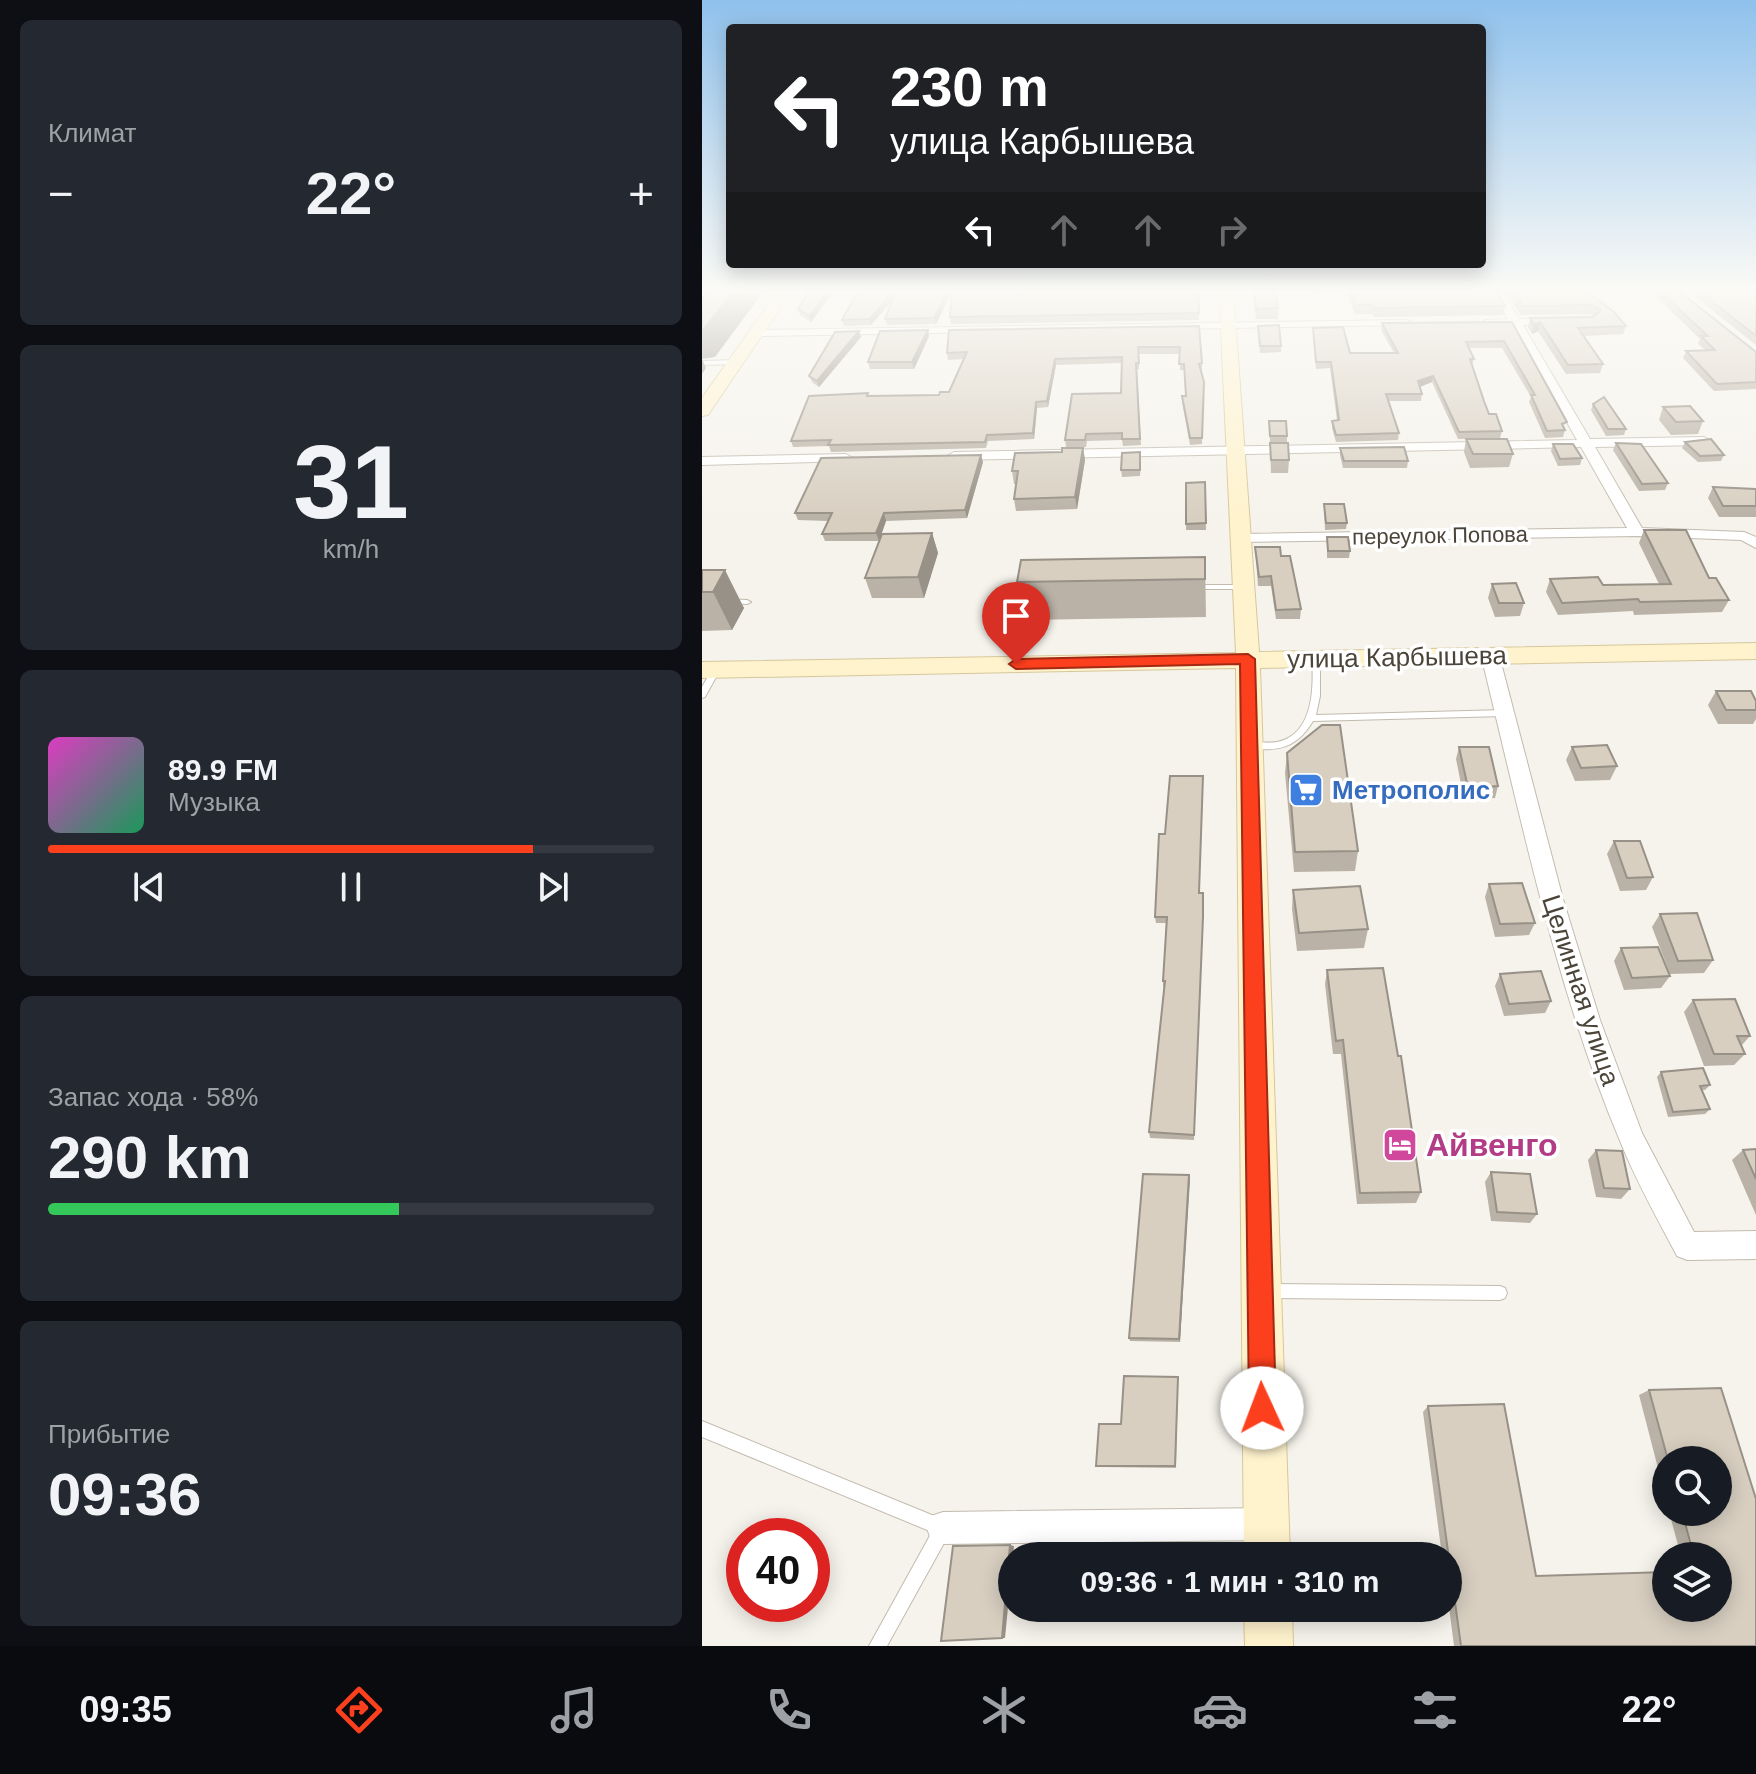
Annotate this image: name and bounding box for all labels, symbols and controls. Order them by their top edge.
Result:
text: 230 m [890,55,1049,118]
icon: left [758,56,862,160]
text: Климат [48,118,137,148]
text: улица Карбышева [890,121,1194,162]
text: 22° [306,160,396,227]
text: − [48,169,74,218]
text: + [628,169,654,218]
icon: left [958,208,1002,252]
icon: ahead [1042,208,1086,252]
icon: ahead [1126,208,1170,252]
icon: right [1210,208,1254,252]
text: 31 [293,424,409,540]
street label: переулок Попова [1352,521,1529,550]
text: km/h [323,534,379,564]
pin [982,582,1050,664]
icon: arrive [994,594,1038,638]
street label: улица Карбышева [1287,640,1508,674]
text: 89.9 FM [168,753,278,786]
supermarket icon: Метрополис [1287,771,1325,809]
place label: Метрополис [1332,775,1490,805]
text: Музыка [168,787,260,817]
icon: previous [127,865,171,909]
icon: pause [329,865,373,909]
icon: next [531,865,575,909]
street label: Целинная улица [1536,891,1626,1090]
text: Запас хода · 58% [48,1082,258,1112]
text: 290 km [48,1124,252,1191]
hotel icon: Айвенго [1381,1126,1419,1164]
place label: Айвенго [1426,1127,1558,1163]
position arrow [1220,1366,1304,1450]
text: Прибытие [48,1419,170,1449]
map controls [1652,1446,1732,1622]
button: search [1652,1446,1732,1526]
text: 09:36 [48,1461,201,1528]
speed limit sign: 40 [726,1518,830,1622]
button: layers [1652,1542,1732,1622]
text: 09:36 · 1 мин · 310 m [1081,1565,1379,1598]
icon: directions [331,1682,387,1738]
icon: music [546,1682,602,1738]
icon: phone [761,1682,817,1738]
icon: climate [976,1682,1032,1738]
icon: car [1192,1682,1248,1738]
icon: filters [1407,1682,1463,1738]
text: 09:35 [80,1689,172,1730]
text: 22° [1622,1689,1676,1730]

